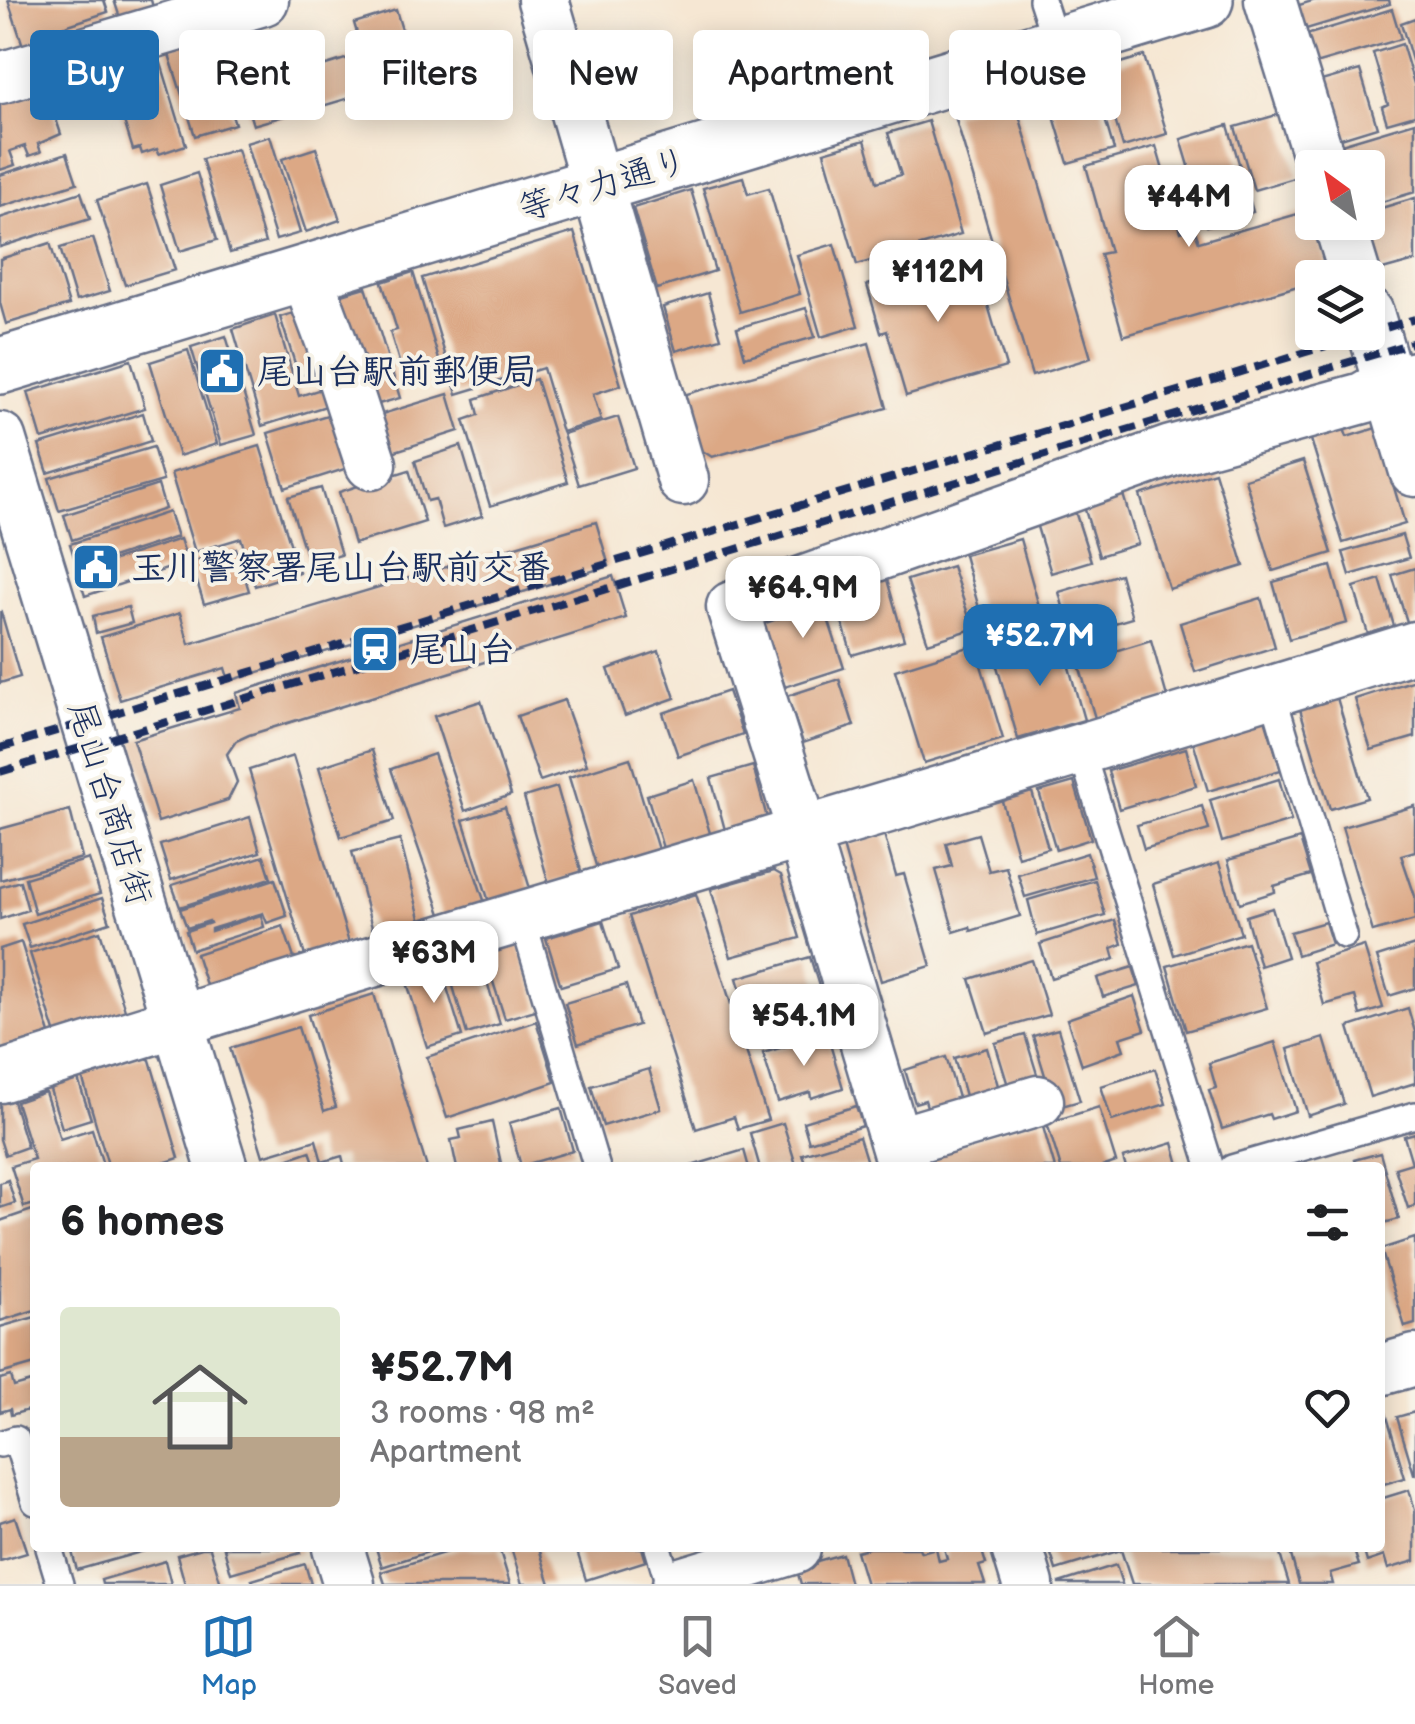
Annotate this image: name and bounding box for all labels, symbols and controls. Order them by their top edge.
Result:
chip: Buy [30,30,159,120]
chip: Rent [179,30,325,120]
chip: Filters [345,30,513,120]
chip: New [533,30,673,120]
chip: Apartment [693,30,929,120]
chip: House [949,30,1121,120]
street label: 等々力通り [513,139,693,232]
north arrow [1295,150,1385,240]
map controls [1295,150,1385,350]
pin: ¥44M [1130,165,1248,250]
text: ¥44M [1147,178,1231,217]
pin: ¥112M [868,240,1008,325]
text: ¥112M [891,253,985,292]
button: layers [1295,260,1385,350]
public building icon: 尾山台駅前郵便局 [196,345,248,397]
place label: 尾山台駅前郵便局 [257,351,537,394]
public building icon: 玉川警察署尾山台駅前交番 [70,541,122,593]
place label: 玉川警察署尾山台駅前交番 [131,547,551,590]
pin: ¥64.9M [722,556,884,641]
text: ¥64.9M [747,569,859,608]
pin: ¥52.7M [959,604,1121,689]
text: ¥52.7M [985,617,1095,656]
station icon: 尾山台 [349,623,401,675]
place label: 尾山台 [410,629,515,672]
street label: 尾山台商店街 [58,697,161,910]
pin: ¥63M [375,921,493,1006]
text: ¥63M [391,934,477,973]
pin: ¥54.1M [723,984,885,1069]
text: ¥54.1M [751,997,857,1036]
icon: filters [1300,1195,1355,1250]
text: 6 homes [60,1197,224,1248]
text: ¥52.7M [370,1343,514,1394]
icon: home [140,1347,260,1467]
icon: heart [1300,1380,1355,1435]
text: 3 rooms · 98 m² [370,1394,595,1433]
text: Apartment [370,1433,521,1472]
tab: Map [201,1609,257,1702]
tab: Saved [658,1609,737,1702]
tab: Home [1138,1609,1214,1702]

